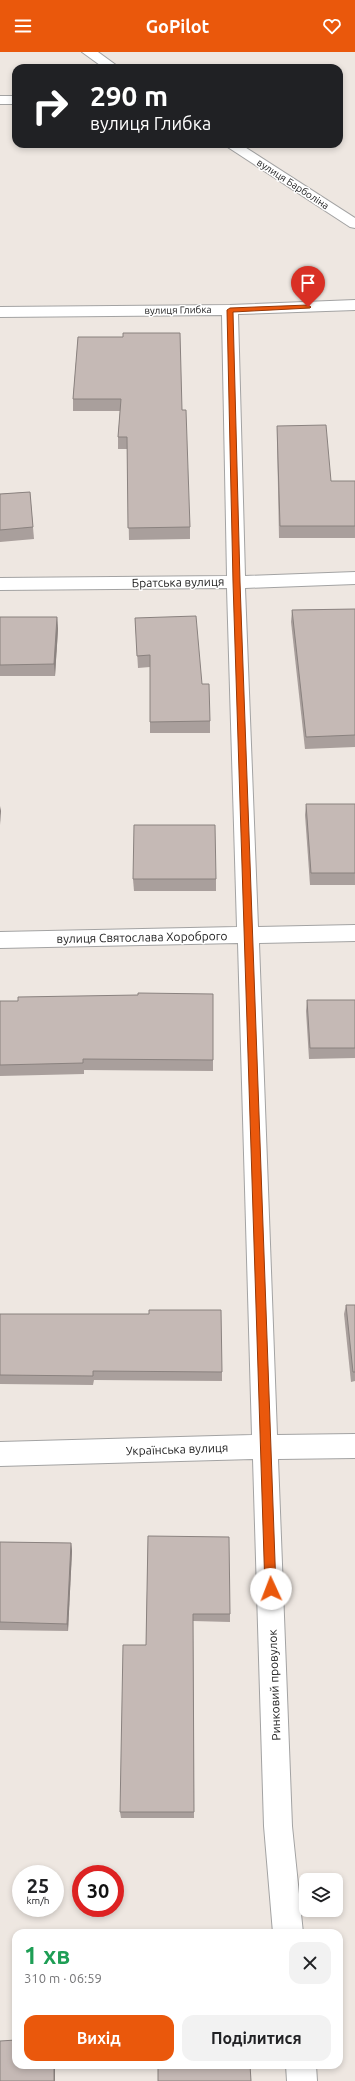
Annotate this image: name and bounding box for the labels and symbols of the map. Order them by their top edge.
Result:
street label: вулиця Барболіна [255,157,331,211]
pin [291,266,325,307]
street label: вулиця Глибка [144,304,212,316]
street label: Братська вулиця [132,575,224,589]
street label: вулиця Святослава Хороброго [56,929,228,945]
street label: Українська вулиця [126,1441,228,1457]
position arrow [250,1568,292,1610]
street label: Ринковий провулок [266,1629,282,1741]
speed limit sign: 30 [72,1865,124,1917]

